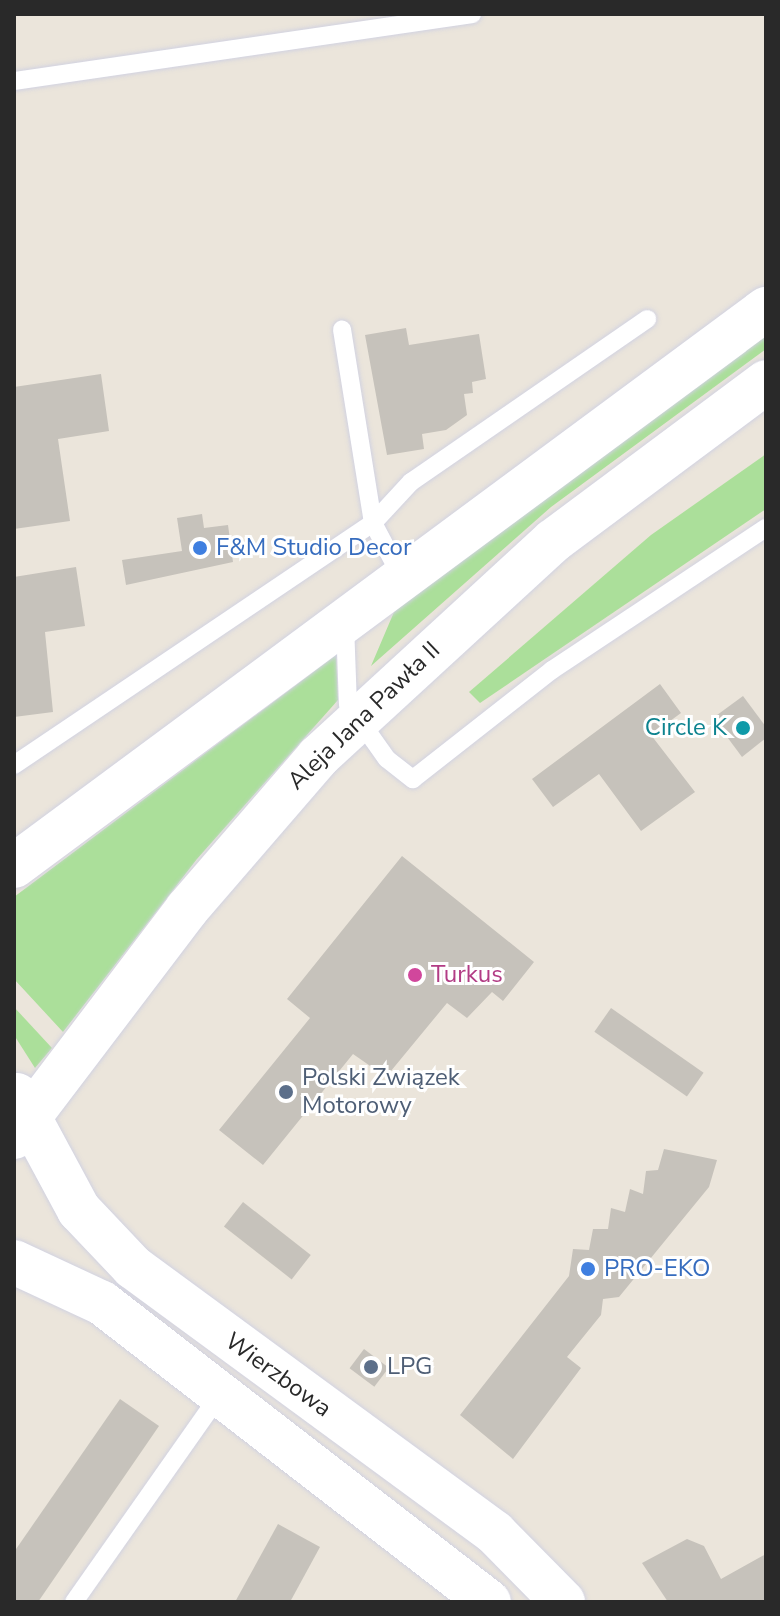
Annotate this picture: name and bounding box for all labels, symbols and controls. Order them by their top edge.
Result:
place label: F&M Studio Decor [216,534,412,562]
marker: F&M Studio Decor [191,539,209,557]
street label: Aleja Jana Pawła II [282,636,446,796]
place label: Circle K [645,714,727,742]
marker: Circle K [734,719,752,737]
place label: Turkus [431,961,503,989]
marker: Turkus [406,966,424,984]
place label: Polski Związek Motorowy [302,1064,460,1120]
marker: Polski Związek Motorowy [277,1083,295,1101]
place label: PRO-EKO [604,1255,710,1283]
marker: PRO-EKO [579,1260,597,1278]
street label: Wierzbowa [219,1327,337,1423]
place label: LPG [387,1353,432,1381]
marker: LPG [362,1358,380,1376]

